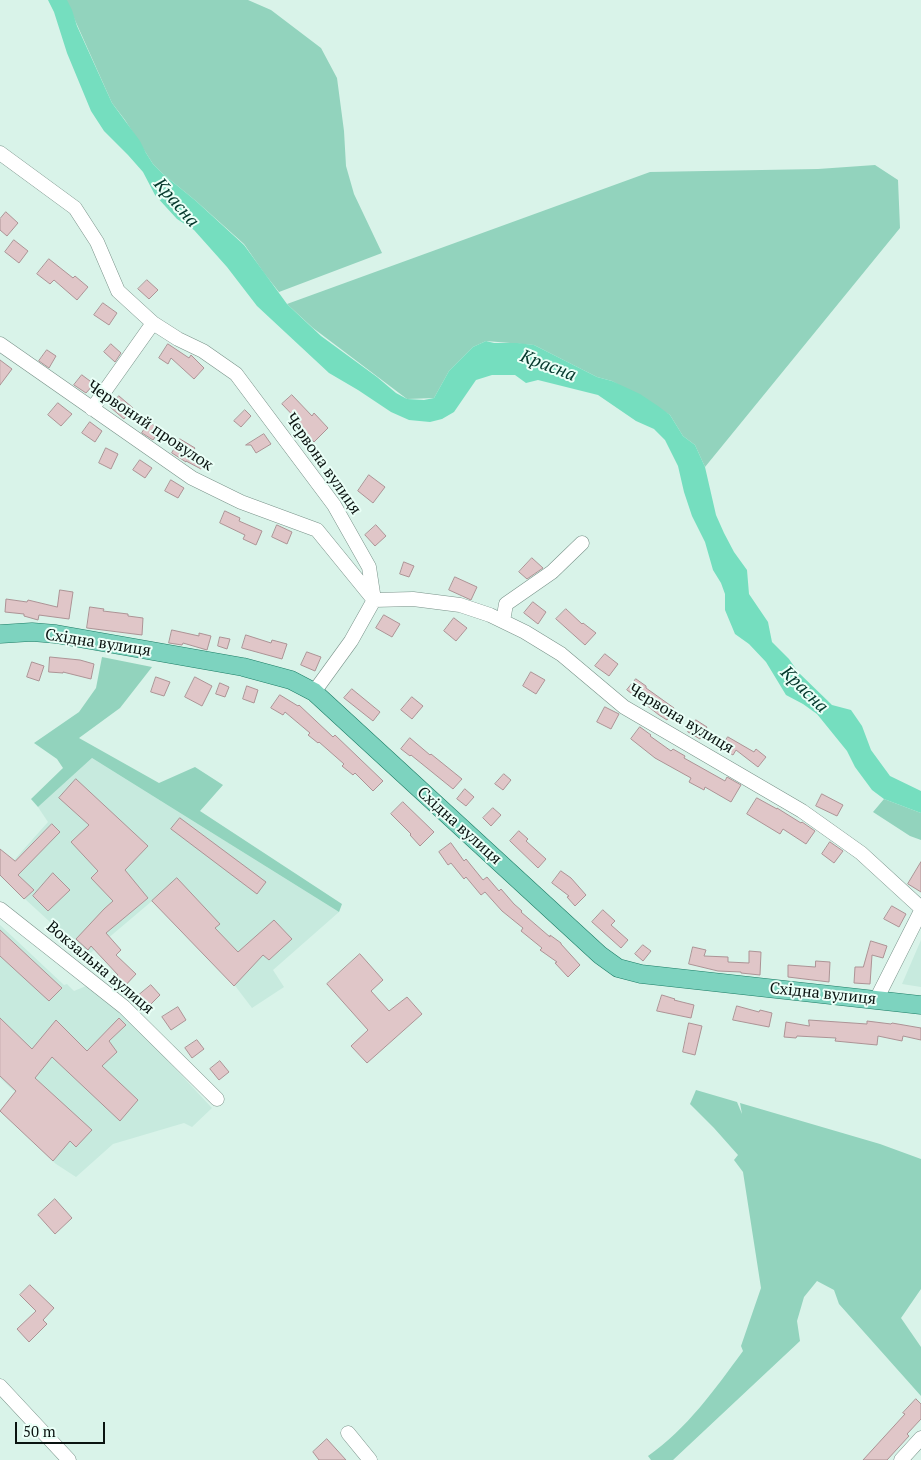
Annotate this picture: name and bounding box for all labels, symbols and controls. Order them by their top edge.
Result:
water label: Красна [149,174,203,232]
water label: Красна [517,346,579,386]
street label: Червоний провулок [83,377,217,475]
street label: Червона вулиця [281,410,365,518]
street label: Східна вулиця [44,625,152,661]
water label: Красна [776,662,832,718]
street label: Червона вулиця [625,680,737,758]
street label: Східна вулиця [413,783,505,869]
street label: Вокзальна вулиця [42,917,158,1019]
street label: Східна вулиця [769,979,877,1009]
scale bar [18,1412,108,1444]
text: 50 m [23,1421,56,1441]

